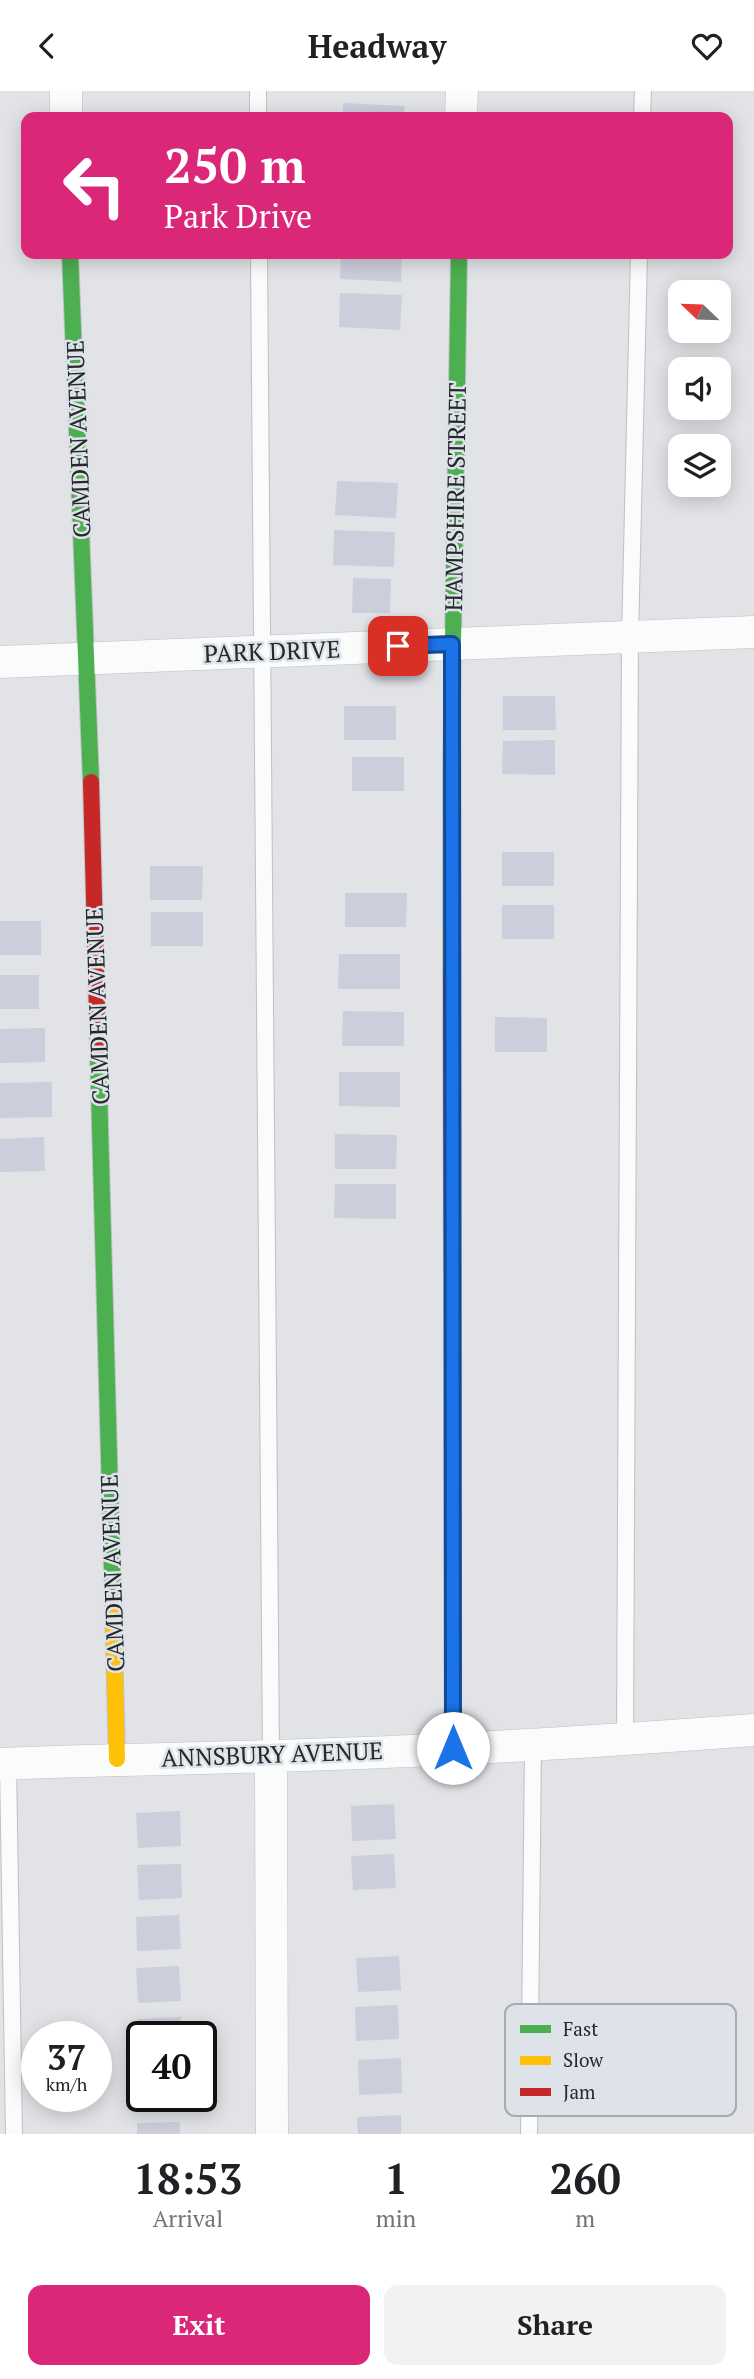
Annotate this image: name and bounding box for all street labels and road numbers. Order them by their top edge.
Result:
street label: CAMDEN AVENUE [59,340,97,538]
street label: HAMPSHIRE STREET [437,382,473,612]
street label: PARK DRIVE [203,633,341,669]
street label: CAMDEN AVENUE [78,907,116,1105]
street label: CAMDEN AVENUE [93,1474,131,1672]
street label: ANNSBURY AVENUE [161,1734,383,1774]

